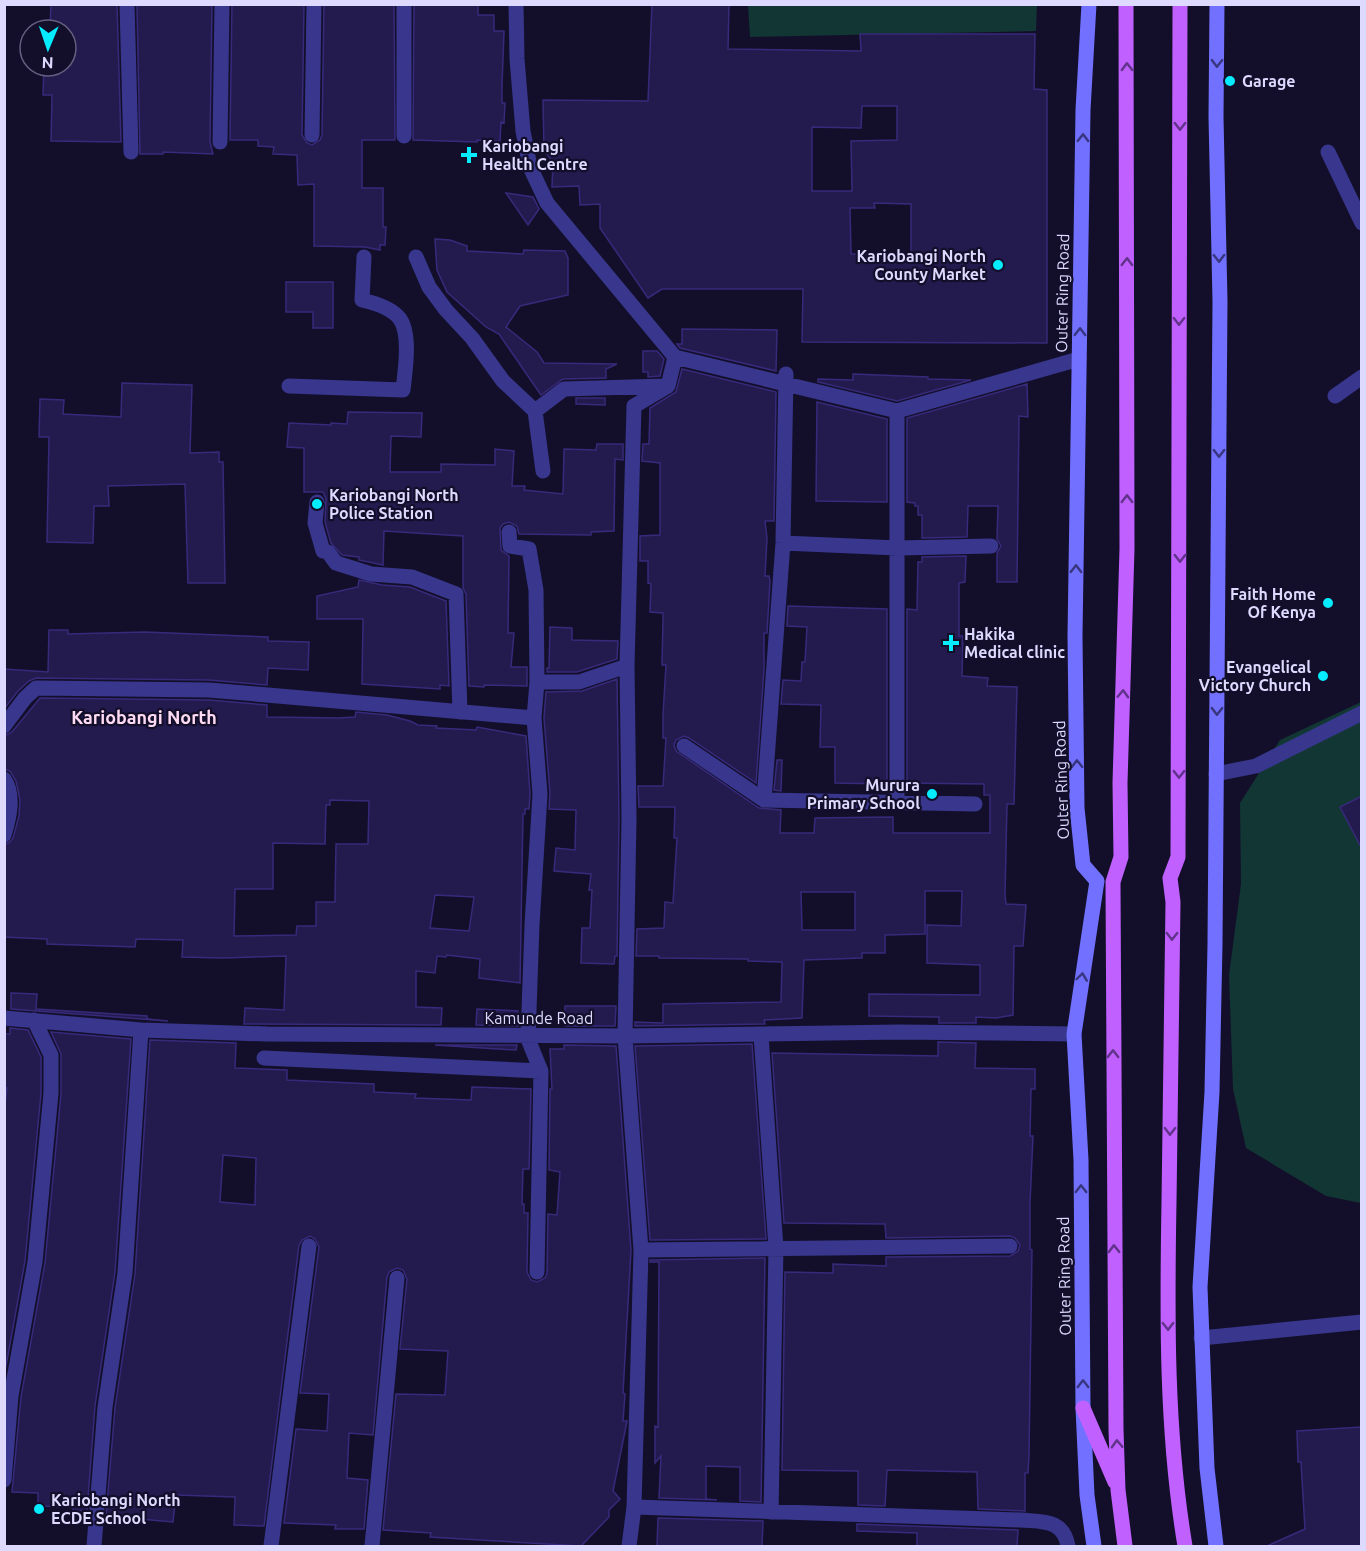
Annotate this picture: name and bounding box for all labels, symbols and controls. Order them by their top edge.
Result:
north arrow [18,18,78,78]
text: N [41,54,54,72]
one-way arrow [1210,58,1223,67]
one-way arrow [1121,63,1133,72]
place label: Garage [1242,72,1296,90]
marker: Garage [1223,74,1237,88]
one-way arrow [1173,121,1186,130]
one-way arrow [1076,133,1089,142]
place label: Kariobangi Health Centre [482,137,588,173]
marker: Kariobangi Health Centre [460,146,478,164]
street label: Outer Ring Road [1052,233,1072,353]
place label: Kariobangi North County Market [856,247,986,283]
one-way arrow [1213,253,1225,262]
marker: Kariobangi North County Market [991,258,1005,272]
one-way arrow [1120,258,1133,267]
one-way arrow [1173,316,1185,325]
one-way arrow [1073,328,1086,337]
one-way arrow [1213,448,1225,457]
place label: Kariobangi North Police Station [329,486,459,522]
one-way arrow [1121,495,1133,504]
marker: Kariobangi North Police Station [310,497,324,511]
one-way arrow [1174,553,1186,562]
one-way arrow [1070,565,1082,574]
place label: Faith Home Of Kenya [1230,585,1316,621]
marker: Faith Home Of Kenya [1321,596,1335,610]
place label: Hakika Medical clinic [964,625,1065,661]
marker: Hakika Medical clinic [942,634,960,652]
place label: Evangelical Victory Church [1199,658,1311,694]
marker: Evangelical Victory Church [1316,669,1330,683]
one-way arrow [1117,689,1129,698]
one-way arrow [1211,706,1223,715]
district label: Kariobangi North [71,707,217,727]
street label: Outer Ring Road [1050,720,1072,840]
one-way arrow [1071,760,1083,769]
one-way arrow [1173,769,1185,778]
place label: Murura Primary School [807,776,920,812]
marker: Murura Primary School [925,787,939,801]
one-way arrow [1166,932,1179,941]
one-way arrow [1076,972,1088,981]
street label: Kamunde Road [485,1009,593,1027]
one-way arrow [1107,1050,1119,1059]
one-way arrow [1164,1127,1176,1136]
one-way arrow [1075,1184,1087,1193]
street label: Outer Ring Road [1054,1216,1074,1336]
one-way arrow [1108,1245,1120,1254]
one-way arrow [1162,1322,1174,1331]
one-way arrow [1077,1379,1089,1388]
one-way arrow [1110,1440,1123,1449]
place label: Kariobangi North ECDE School [51,1491,181,1527]
marker: Kariobangi North ECDE School [32,1502,46,1516]

